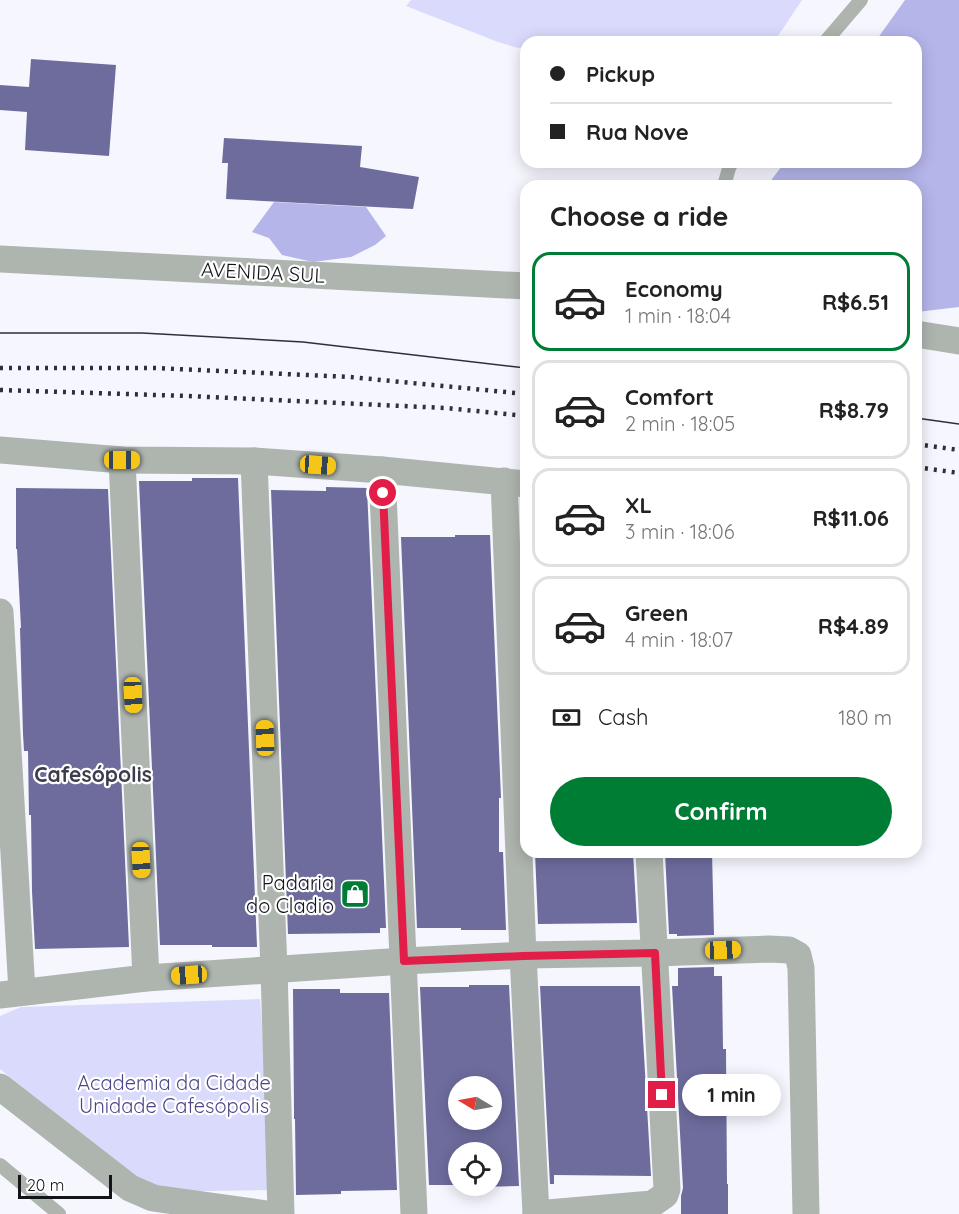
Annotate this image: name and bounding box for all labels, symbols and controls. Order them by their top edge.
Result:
text: Pickup [586,60,655,88]
text: Rua Nove [586,118,689,146]
text: Choose a ride [550,199,728,233]
street label: AVENIDA SUL [200,256,326,288]
icon: car [553,275,607,329]
text: Economy [625,275,723,303]
text: R$6.51 [822,288,889,316]
text: 1 min · 18:04 [625,303,731,328]
icon: car [553,383,607,437]
text: Comfort [625,383,714,411]
text: R$8.79 [819,396,889,424]
text: 2 min · 18:05 [625,411,735,436]
car [104,451,140,469]
car [299,455,337,475]
route start [369,479,396,506]
icon: car [553,491,607,545]
text: XL [625,491,652,519]
text: R$11.06 [812,504,889,532]
text: 3 min · 18:06 [625,519,734,544]
icon: car [553,599,607,653]
text: Green [625,599,688,627]
text: R$4.89 [818,612,889,640]
text: 4 min · 18:07 [625,627,733,652]
car [123,677,143,713]
icon: cash [550,701,583,734]
text: Cash [598,703,649,731]
text: 180 m [838,705,892,730]
car [255,720,275,756]
district label: Cafesópolis [34,761,152,787]
button: Confirm [550,777,892,846]
car [131,842,151,878]
place label: Padaria do Cladio [246,870,334,918]
shop icon: Padaria do Cladio [339,878,371,910]
car [705,940,741,960]
car [170,965,208,985]
park label: Academia da Cidade Unidade Cafesópolis [77,1070,271,1118]
callout: 1 min [683,1074,782,1116]
north arrow [448,1076,502,1130]
map controls [448,1076,502,1196]
route end [648,1081,675,1108]
text: 1 min [707,1082,756,1107]
button: locate [448,1142,502,1196]
scale bar [18,1172,112,1200]
text: 20 m [27,1175,64,1195]

